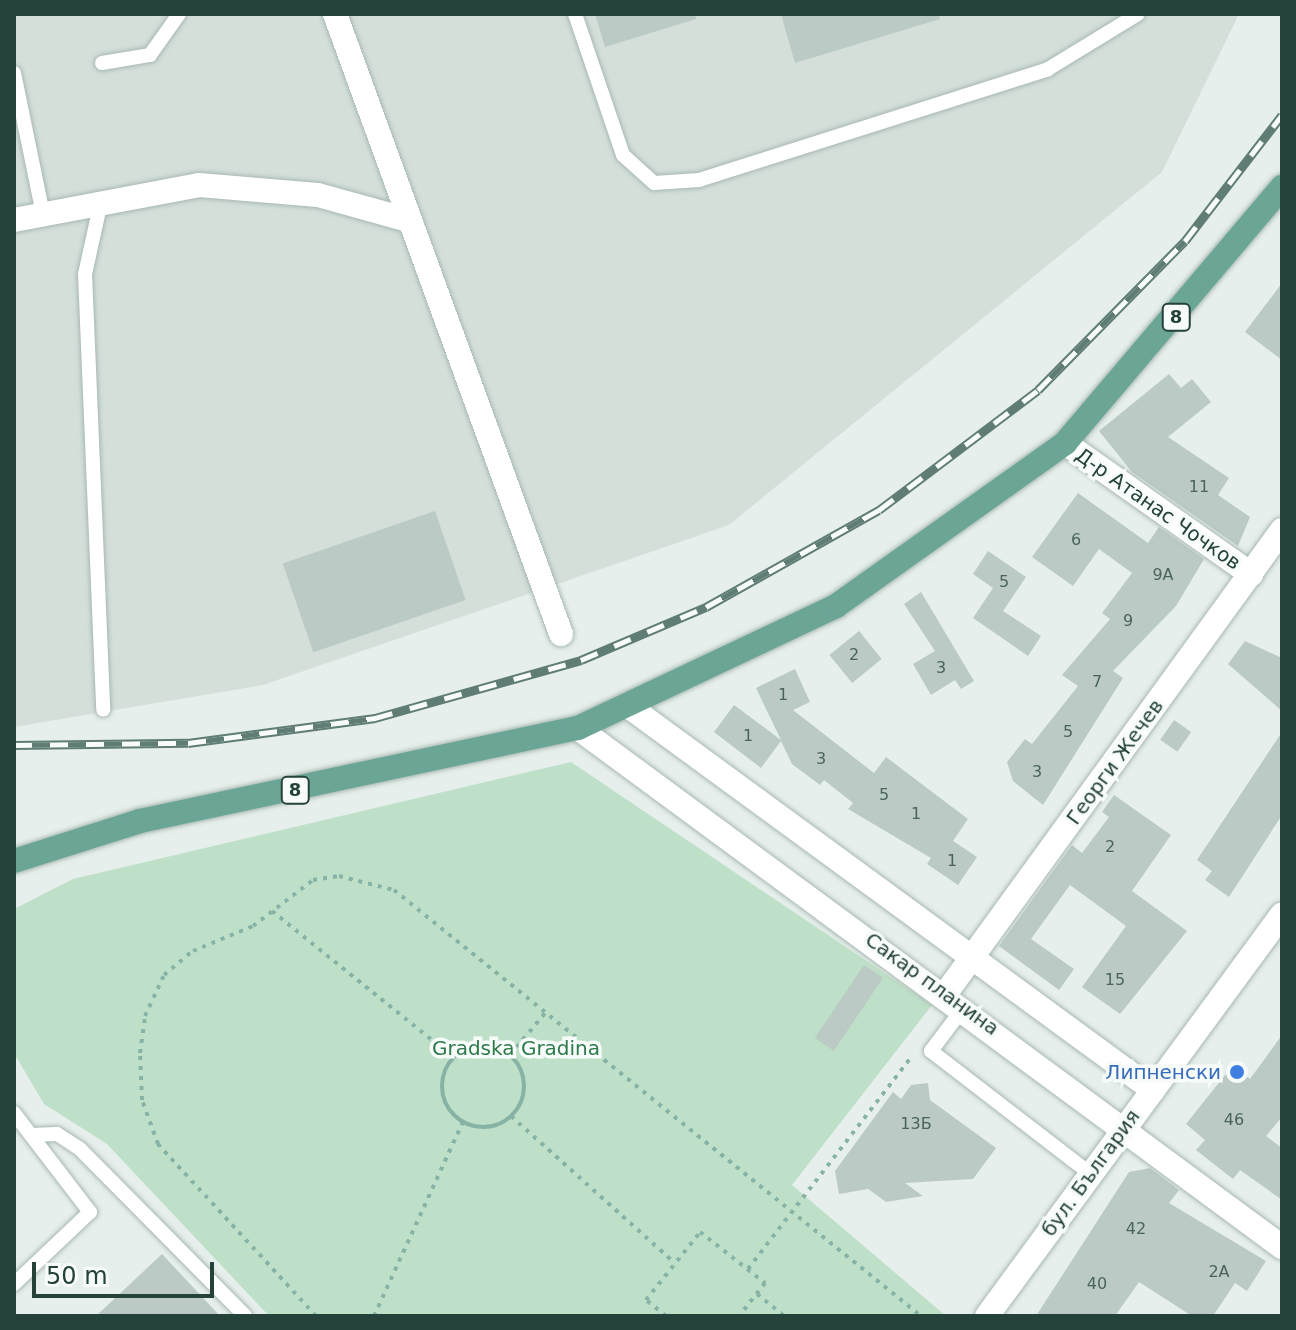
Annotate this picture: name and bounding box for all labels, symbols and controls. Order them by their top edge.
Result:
road number: 8 [1160,303,1192,331]
street label: Д-р Атанас Чочков [1071,443,1245,575]
house number: 11 [1189,477,1209,497]
house number: 6 [1071,530,1081,550]
house number: 9А [1152,565,1174,585]
house number: 5 [999,572,1009,592]
house number: 9 [1123,611,1133,631]
house number: 2 [849,645,859,665]
house number: 3 [936,658,946,678]
house number: 7 [1092,672,1102,692]
house number: 1 [778,685,788,705]
street label: Георги Жечев [1061,695,1169,829]
house number: 5 [1063,722,1073,742]
house number: 1 [743,726,753,746]
house number: 3 [816,749,826,769]
house number: 3 [1032,762,1042,782]
road number: 8 [279,776,311,804]
house number: 5 [879,785,889,805]
house number: 1 [911,804,921,824]
house number: 2 [1105,837,1115,857]
house number: 1 [947,851,957,871]
street label: Сакар планина [861,928,1003,1040]
house number: 15 [1105,970,1125,990]
park label: Gradska Gradina [432,1036,600,1060]
place label: Липненски [1105,1060,1221,1084]
marker: Липненски [1228,1063,1246,1081]
street label: бул. България [1037,1105,1145,1241]
house number: 46 [1224,1110,1244,1130]
house number: 13Б [900,1114,932,1134]
house number: 42 [1126,1219,1146,1239]
scale bar [36,1246,218,1296]
text: 50 m [46,1262,108,1290]
house number: 2А [1208,1262,1230,1282]
house number: 40 [1087,1274,1107,1294]

